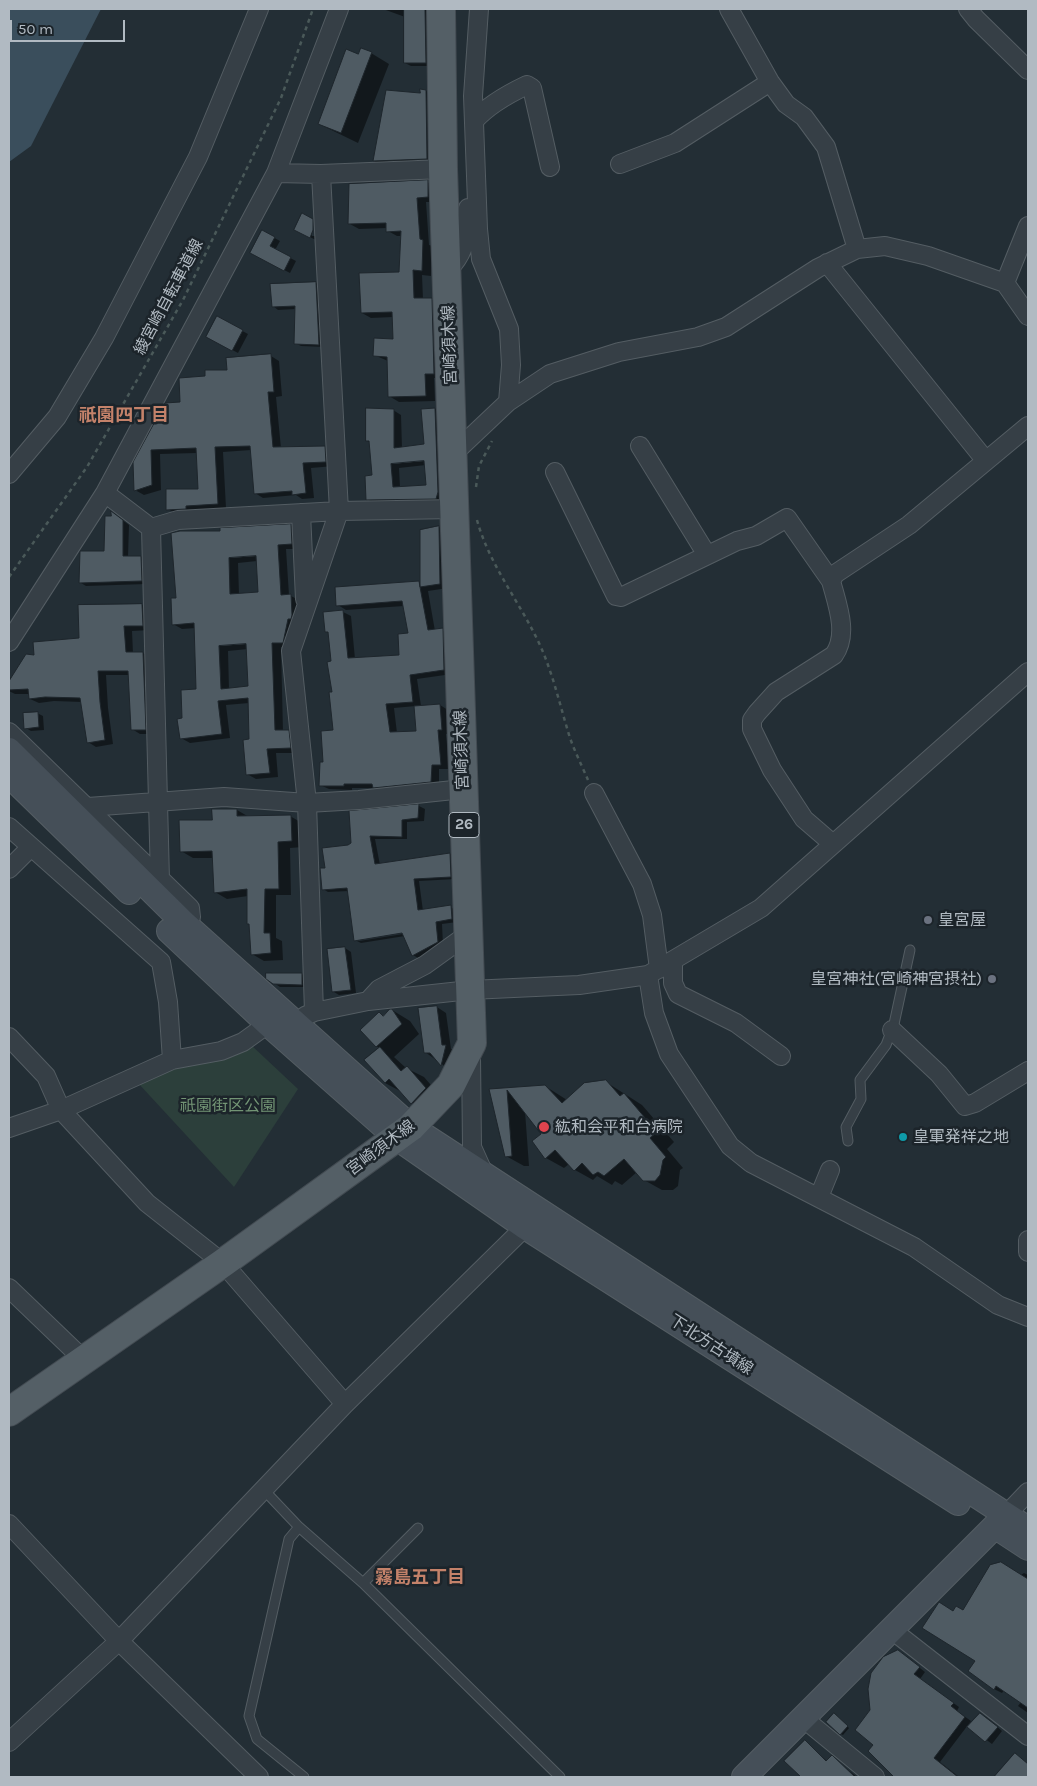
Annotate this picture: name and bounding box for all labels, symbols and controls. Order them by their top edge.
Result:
scale bar [12,10,128,42]
text: 50 m [18,20,53,38]
street label: 綾宮崎自転車道線 [130,236,208,358]
street label: 宮崎須木線 [439,305,461,385]
district label: 祇園四丁目 [79,405,169,427]
street label: 宮崎須木線 [451,710,473,790]
road number: 26 [449,812,479,838]
place label: 皇宮屋 [938,910,986,930]
marker: 皇宮屋 [922,914,934,926]
place label: 皇宮神社(宮崎神宮摂社) [811,969,982,989]
marker: 皇宮神社(宮崎神宮摂社) [986,973,998,985]
park label: 祇園街区公園 [180,1096,276,1116]
street label: 宮崎須木線 [343,1116,419,1180]
place label: 紘和会平和台病院 [555,1117,683,1137]
marker: 紘和会平和台病院 [537,1120,551,1134]
place label: 皇軍発祥之地 [913,1127,1009,1147]
marker: 皇軍発祥之地 [897,1131,909,1143]
street label: 下北方古墳線 [666,1311,756,1379]
district label: 霧島五丁目 [375,1567,465,1589]

